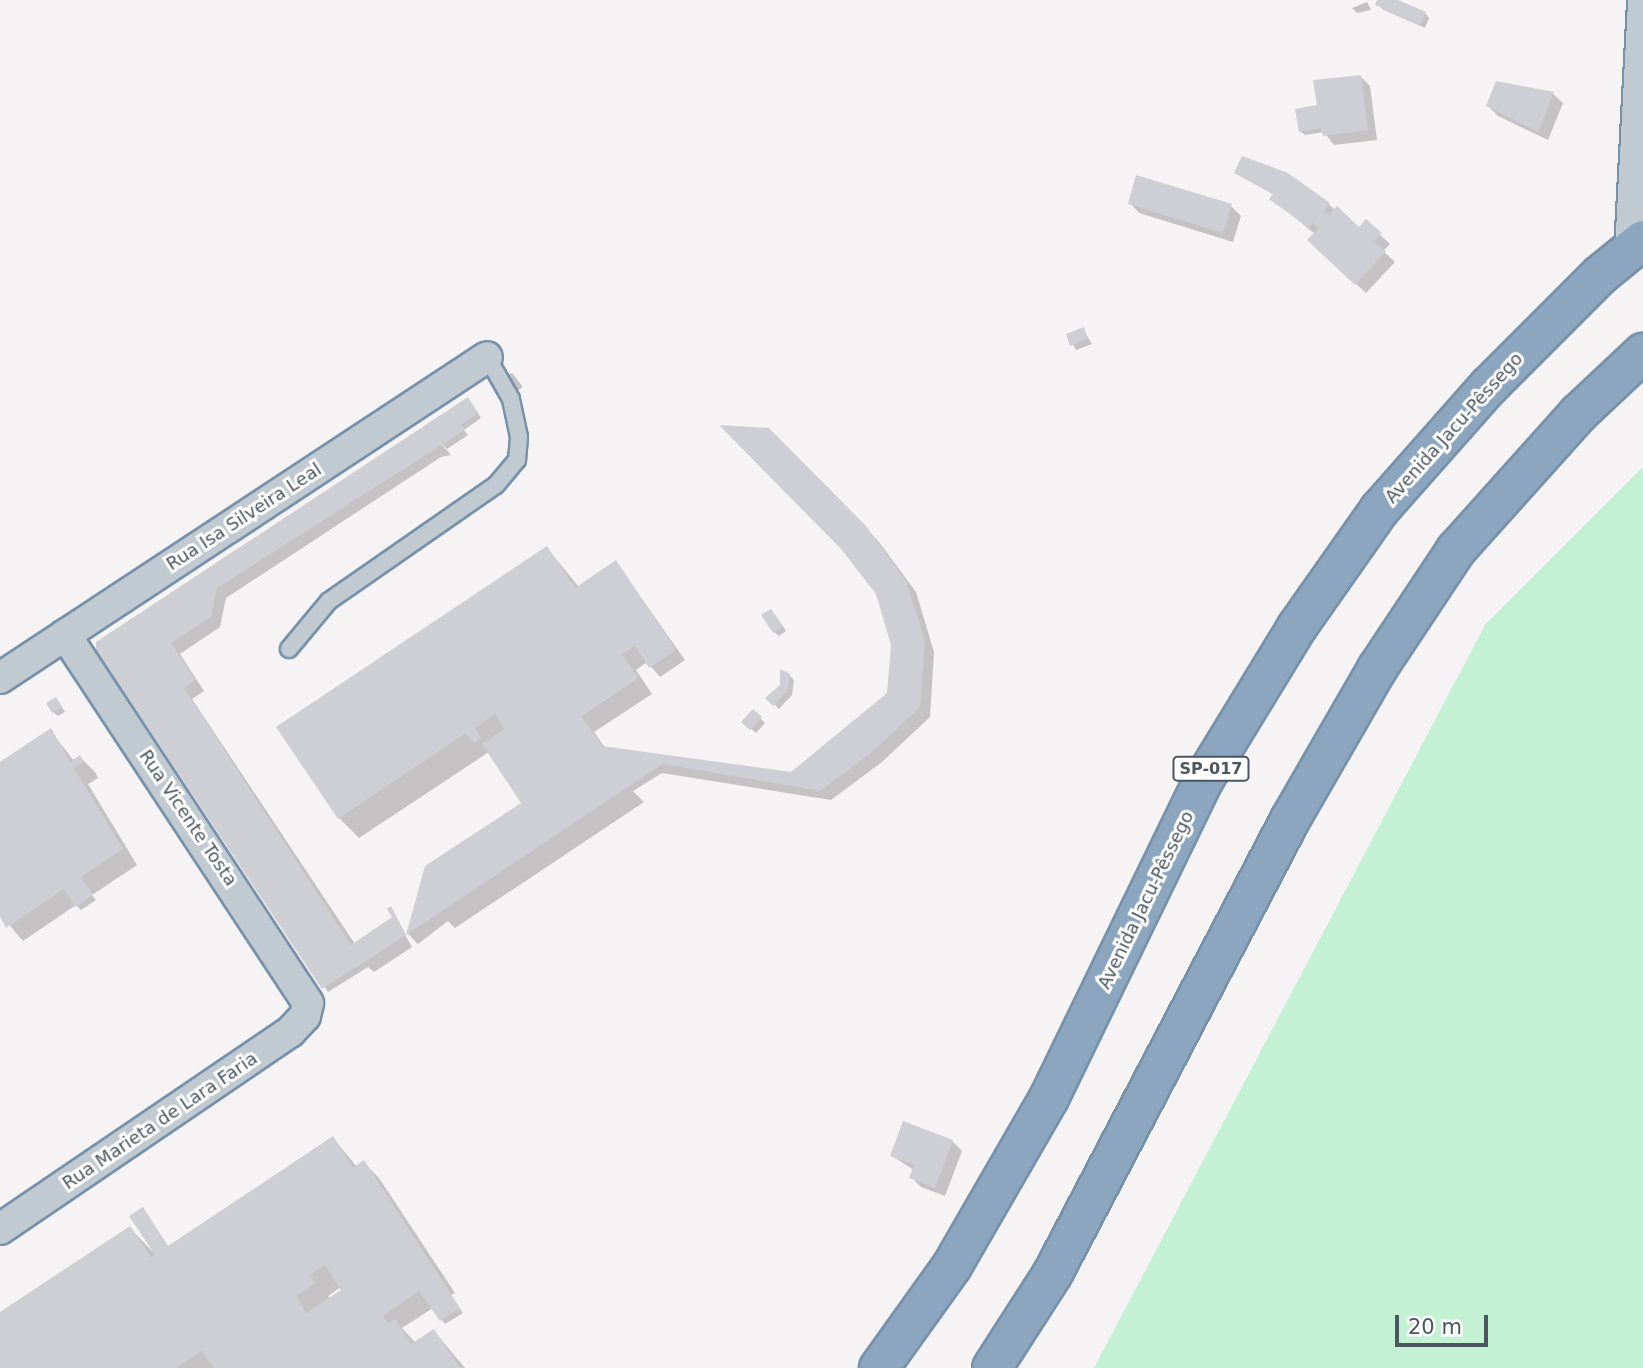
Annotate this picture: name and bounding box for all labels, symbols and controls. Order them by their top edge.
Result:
street label: Avenida Jacu-Pêssego [1381,348,1527,508]
street label: Rua Isa Silveira Leal [162,459,326,575]
street label: Rua Vicente Tosta [134,746,242,890]
road number: SP-017 [1171,756,1251,782]
street label: Avenida Jacu-Pêssego [1093,808,1199,992]
street label: Rua Marieta de Lara Faria [58,1048,262,1194]
scale bar [1398,1302,1491,1346]
text: 20 m [1408,1315,1462,1339]

